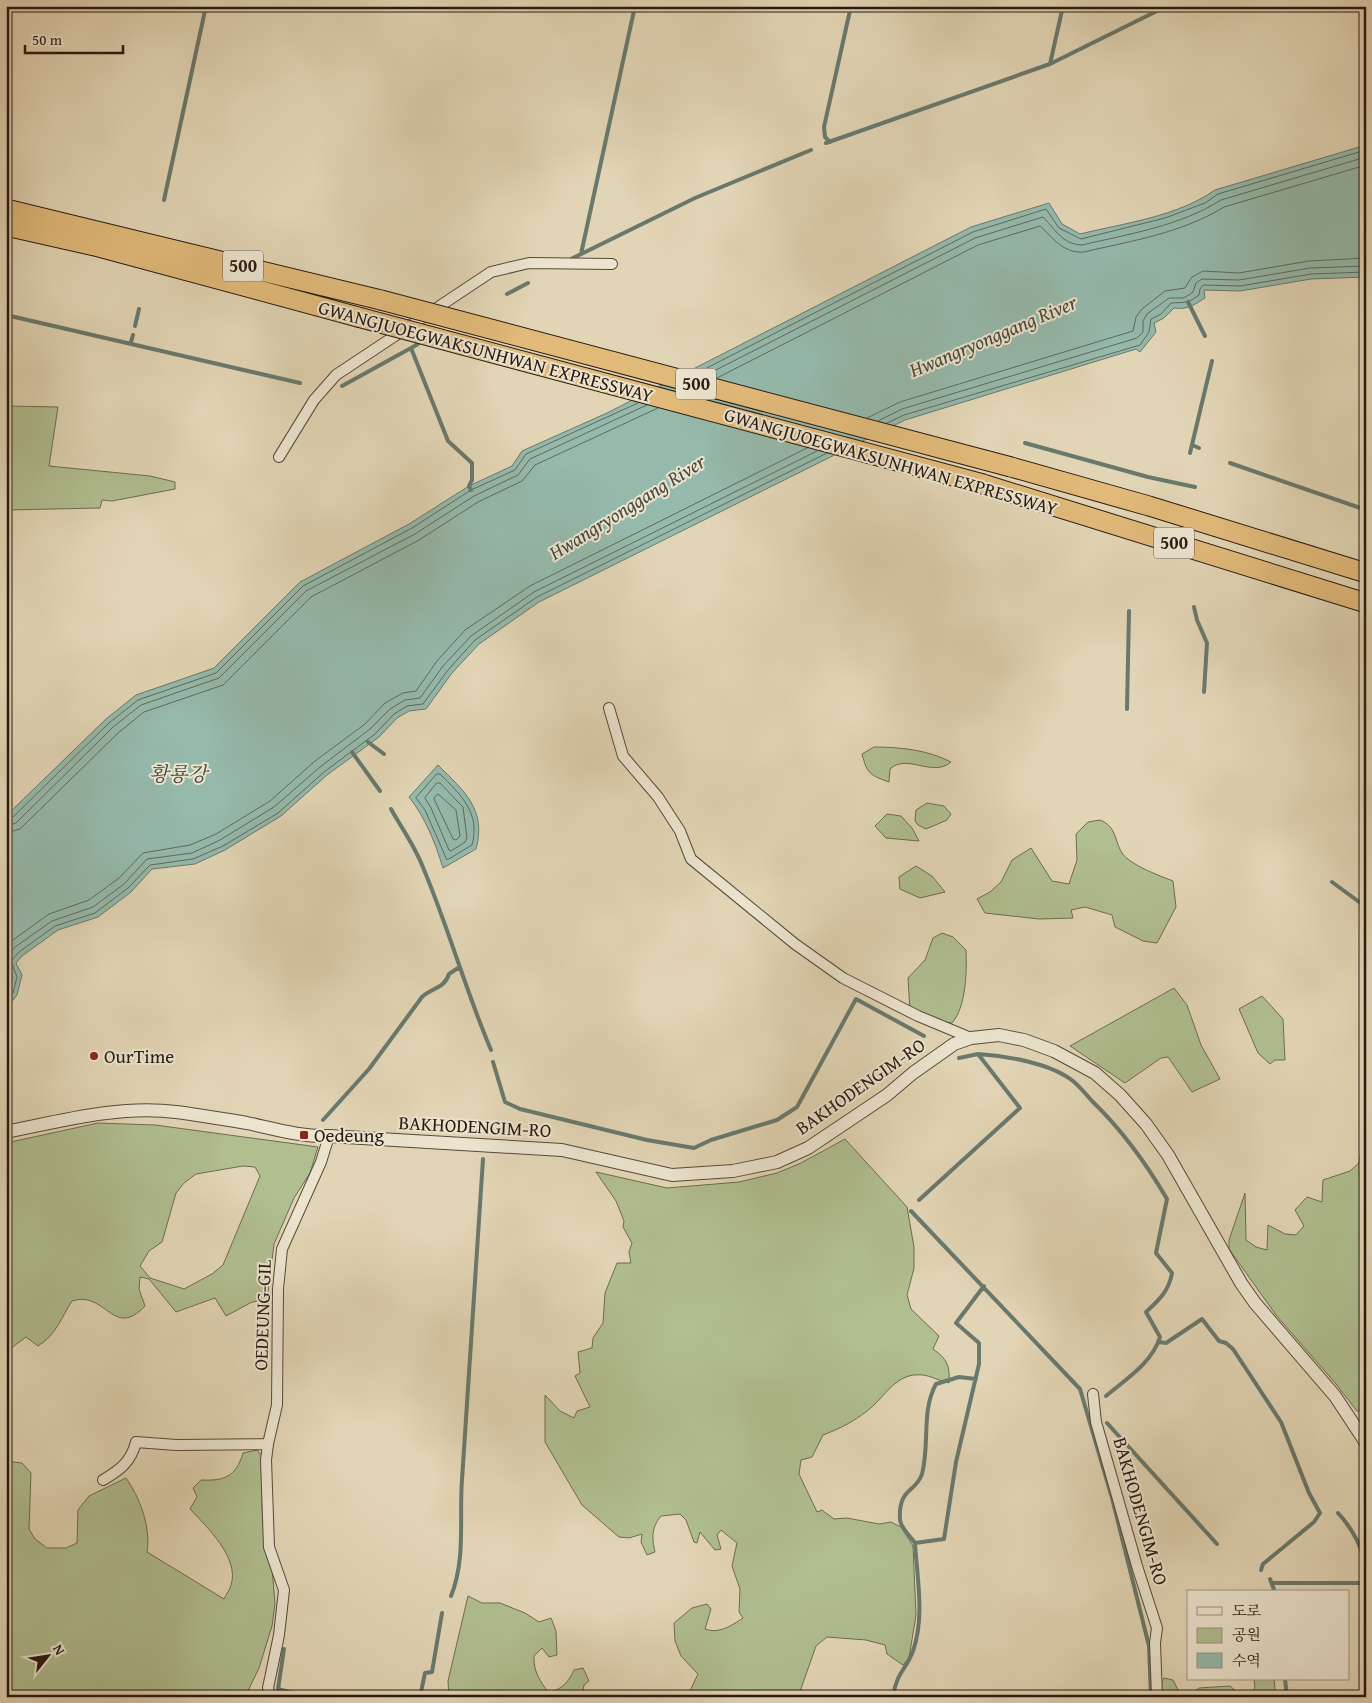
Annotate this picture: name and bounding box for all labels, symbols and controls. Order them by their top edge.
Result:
scale bar [25,22,122,54]
text: 50 m [32,29,63,50]
road number: 500 [223,250,263,282]
water label: Hwangryonggang River [904,287,1082,384]
street label: GWANGJUOEGWAKSUNHWAN EXPRESSWAY [315,293,657,409]
road number: 500 [676,368,716,399]
street label: GWANGJUOEGWAKSUNHWAN EXPRESSWAY [721,400,1062,522]
water label: Hwangryonggang River [542,446,711,567]
road number: 500 [1154,528,1194,558]
water label: 황룡강 [149,759,210,788]
street label: BAKHODENGIM-RO [789,1031,931,1141]
place label: OurTime [104,1042,174,1070]
marker: OurTime [88,1050,100,1062]
street label: BAKHODENGIM-RO [398,1108,552,1144]
place label: Oedeung [314,1121,384,1149]
marker: Oedeung [298,1129,310,1141]
street label: OEDEUNG-GIL [246,1259,278,1371]
street label: BAKHODENGIM-RO [1106,1434,1176,1588]
legend [1187,1590,1350,1680]
text: 도로 [1232,1600,1261,1621]
text: 공원 [1232,1624,1261,1645]
north arrow [22,1630,72,1680]
text: N [48,1640,71,1659]
text: 수역 [1232,1650,1261,1671]

